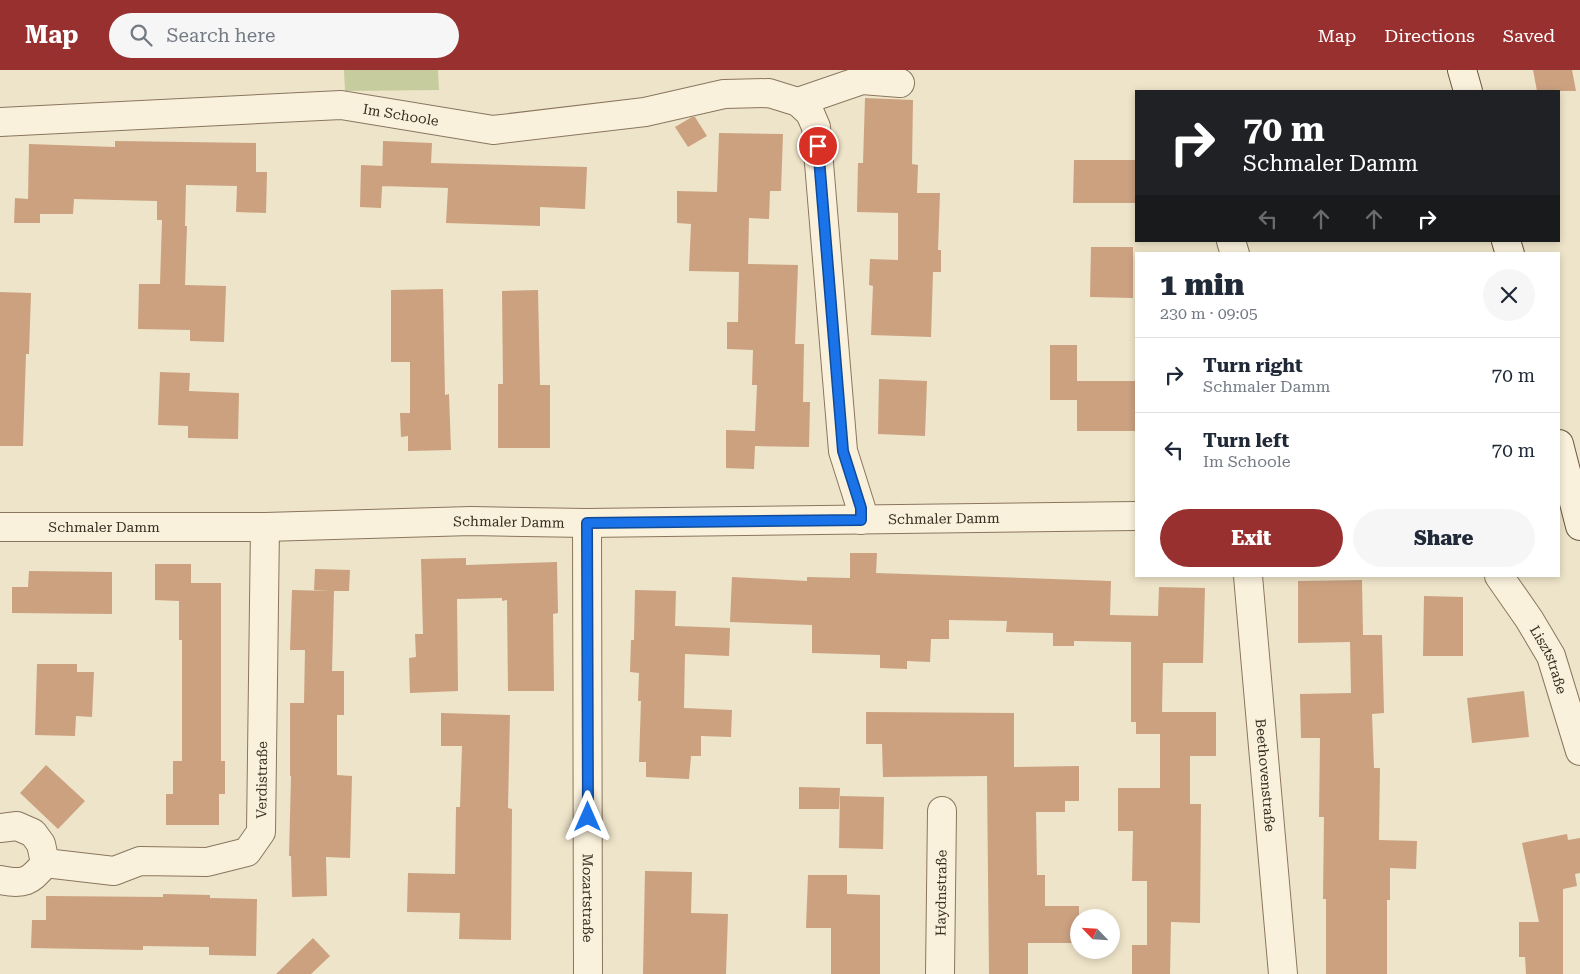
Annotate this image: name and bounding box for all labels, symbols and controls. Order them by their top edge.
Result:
search box [109,13,459,58]
text: Map [25,21,79,49]
icon: search [127,21,155,49]
text: Search here [167,24,275,47]
text: Map [1318,25,1356,46]
text: Directions [1384,25,1475,46]
text: Saved [1503,25,1555,46]
street label: Im Schoole [362,101,440,129]
text: 70 m [1243,109,1325,150]
icon: right [1160,110,1225,175]
pin [797,125,839,167]
icon: arrive [804,132,832,160]
text: Schmaler Damm [1243,151,1418,176]
icon: left [1254,205,1282,233]
icon: ahead [1307,205,1335,233]
icon: ahead [1360,205,1388,233]
icon: right [1413,205,1441,233]
text: 1 min [1160,267,1244,302]
button: close [1483,269,1535,321]
text: 230 m · 09:05 [1160,304,1258,323]
text: Turn right [1203,354,1303,377]
icon: right [1160,361,1188,389]
text: 70 m [1492,364,1535,387]
text: Schmaler Damm [1203,377,1330,396]
text: Turn left [1203,429,1289,452]
icon: left [1160,436,1188,464]
text: 70 m [1492,439,1535,462]
text: Im Schoole [1203,452,1291,471]
button: Exit [1160,509,1343,567]
button: Share [1353,509,1535,567]
street label: Schmaler Damm [888,510,1000,527]
street label: Schmaler Damm [453,513,565,531]
street label: Schmaler Damm [48,519,160,535]
street label: Lisztstraße [1527,623,1570,696]
street label: Beethovenstraße [1253,718,1278,833]
street label: Verdistraße [253,741,270,819]
position arrow [561,790,613,842]
street label: Haydnstraße [932,849,950,936]
street label: Mozartstraße [580,854,596,943]
north arrow [1070,909,1120,959]
map controls [1070,909,1120,959]

